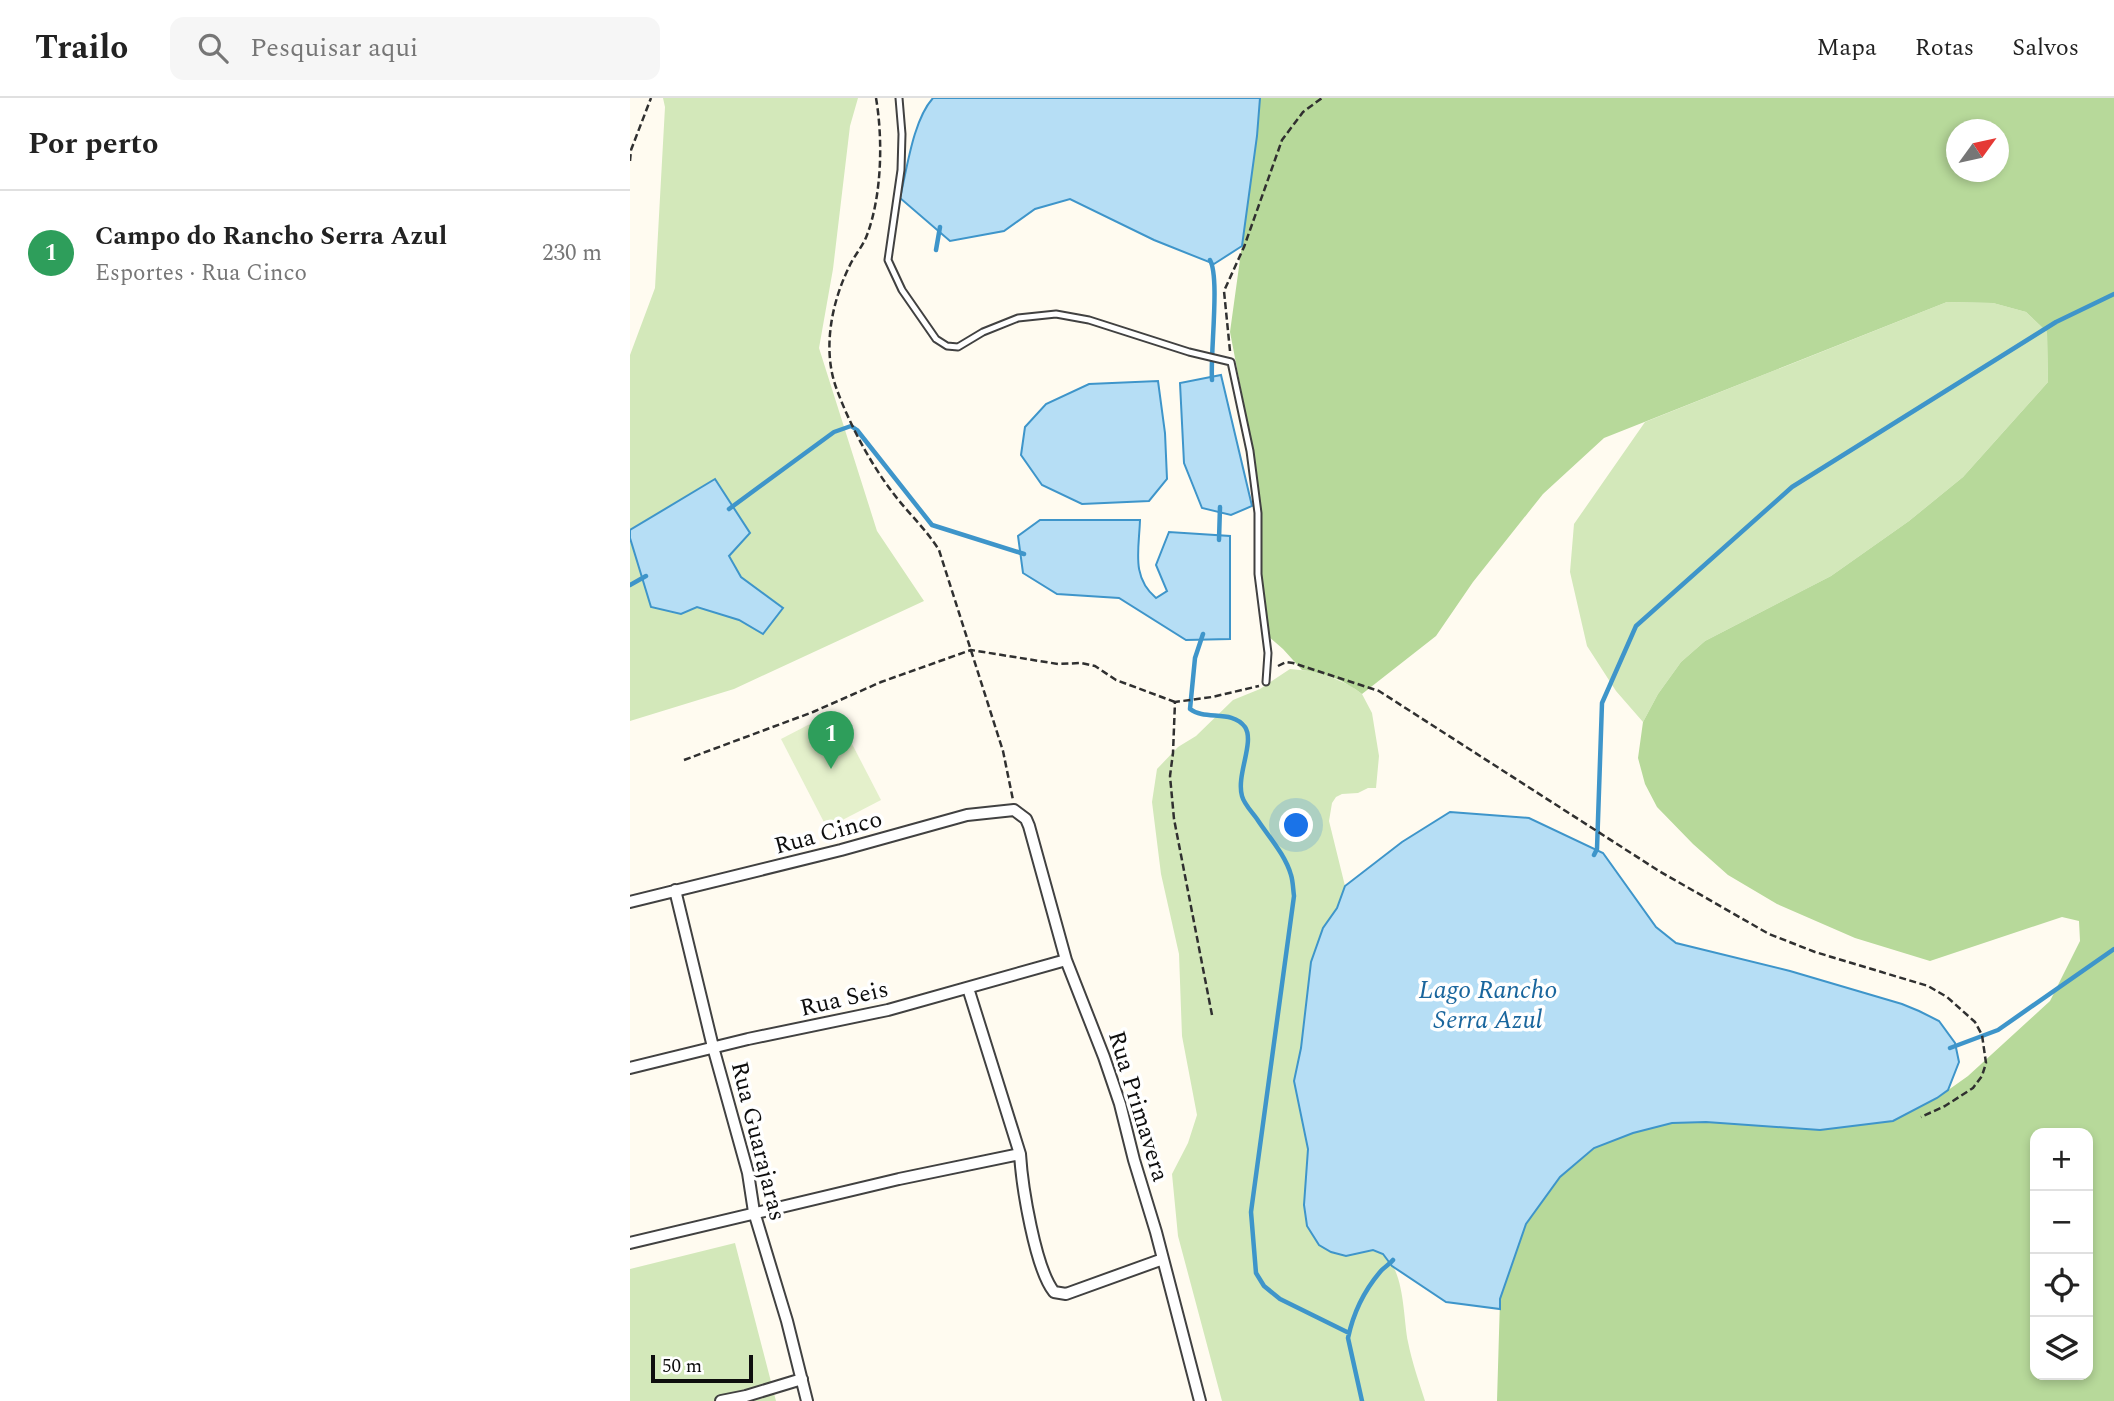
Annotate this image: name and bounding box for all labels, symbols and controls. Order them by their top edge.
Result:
search box [170,17,660,80]
text: Trailo [35,23,128,73]
text: Pesquisar aqui [250,28,418,68]
icon: search [194,29,232,67]
text: Mapa [1817,30,1877,66]
text: Rotas [1915,30,1974,66]
text: Salvos [2012,30,2079,66]
north arrow [1946,119,2009,182]
text: Por perto [28,121,158,167]
text: Campo do Rancho Serra Azul [95,216,447,256]
text: 1 [45,236,57,271]
text: 230 m [542,236,602,271]
text: Esportes · Rua Cinco [95,256,307,291]
pin: 1 [808,711,854,769]
street label: Rua Cinco [770,801,886,865]
your location [1279,808,1313,842]
water label: Lago Rancho Serra Azul [1419,970,1557,1040]
street label: Rua Seis [796,971,892,1027]
street label: Rua Primavera [1098,1026,1178,1186]
street label: Rua Guarajaras [721,1058,795,1225]
map controls [2030,1128,2093,1380]
button: + [2030,1128,2093,1191]
button: − [2030,1191,2093,1254]
button: locate [2030,1254,2093,1317]
button: layers [2030,1317,2093,1380]
scale bar [651,1352,752,1384]
text: 50 m [662,1352,702,1381]

